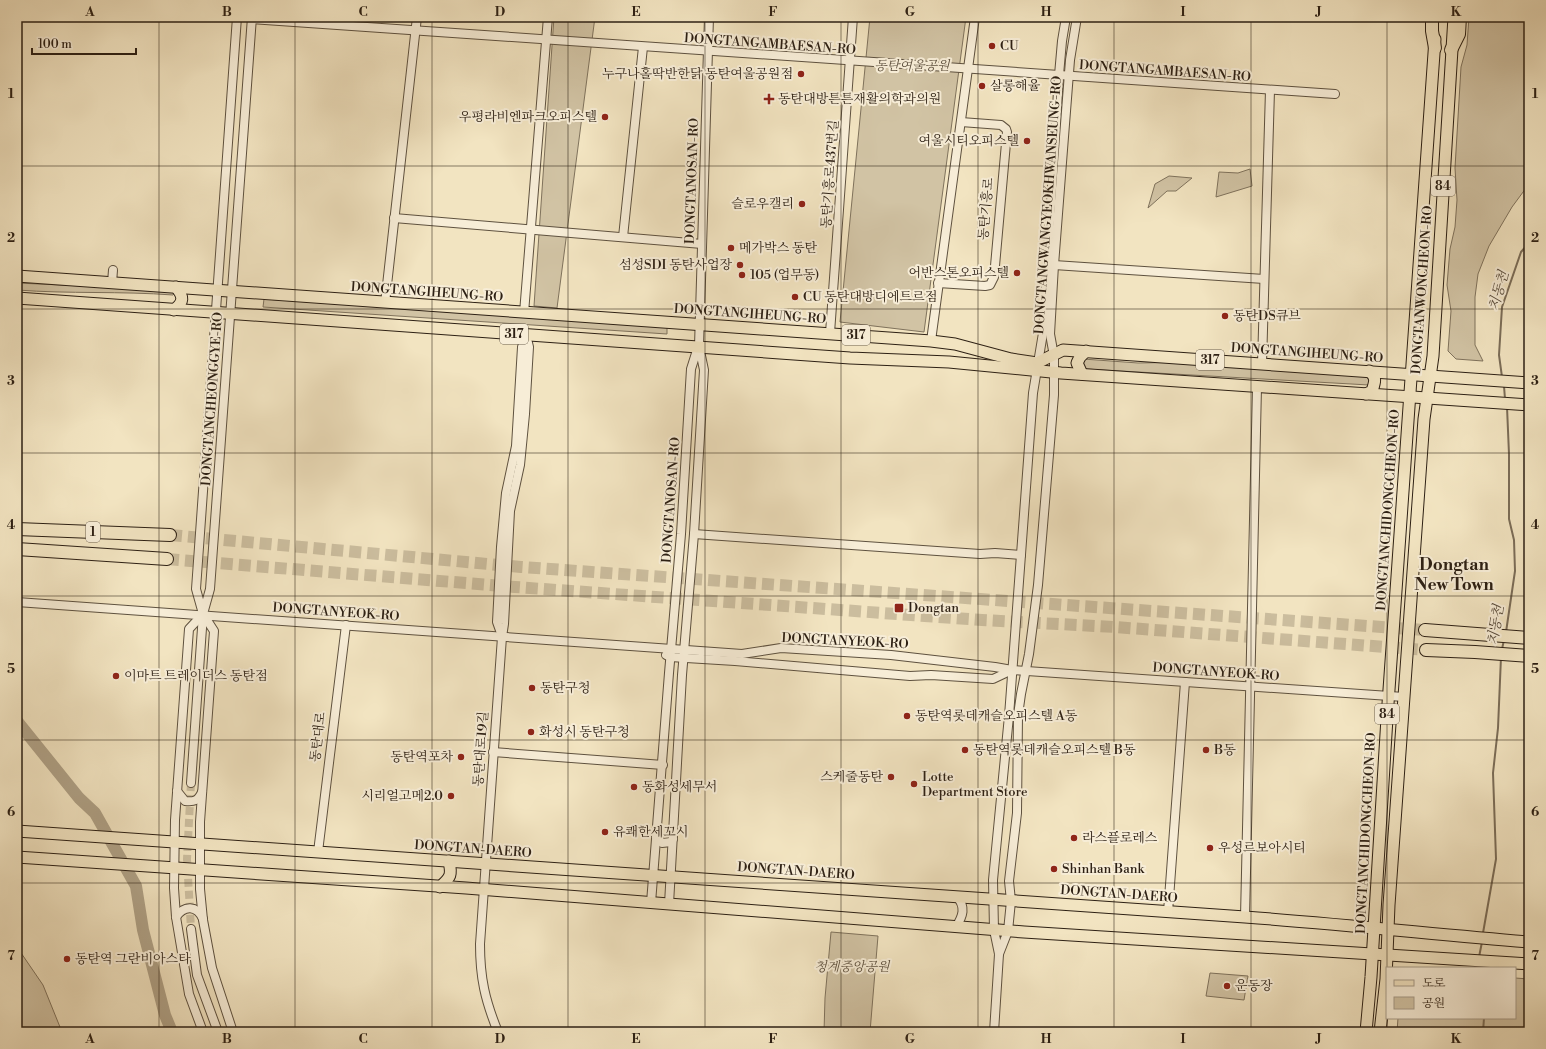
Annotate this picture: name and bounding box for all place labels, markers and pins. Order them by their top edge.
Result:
place label: CU [1000,38,1019,54]
marker: CU [987,41,997,51]
place label: 누구나홀딱반한닭 동탄여울공원점 [602,66,793,82]
marker: 누구나홀딱반한닭 동탄여울공원점 [796,69,806,79]
place label: 살롱해율 [990,78,1041,94]
marker: 살롱해율 [977,81,987,91]
place label: 동탄대방튼튼재활의학과의원 [778,91,941,107]
marker: 동탄대방튼튼재활의학과의원 [763,93,775,105]
place label: 우평라비엔파크오피스텔 [459,109,597,125]
marker: 우평라비엔파크오피스텔 [600,112,610,122]
place label: 여울시티오피스텔 [919,133,1019,149]
marker: 여울시티오피스텔 [1022,136,1032,146]
place label: 슬로우캘리 [731,196,794,212]
marker: 슬로우캘리 [797,199,807,209]
place label: 메가박스 동탄 [739,240,817,256]
marker: 메가박스 동탄 [726,243,736,253]
place label: 섬성SDI 동탄사업장 [619,257,732,273]
marker: 섬성SDI 동탄사업장 [735,260,745,270]
place label: 어반스톤오피스텔 [909,265,1009,281]
place label: 105 (업무동) [750,267,819,283]
marker: 어반스톤오피스텔 [1012,268,1022,278]
marker: 105 (업무동) [737,270,747,280]
place label: CU 동탄대방디에트르점 [803,289,937,305]
marker: CU 동탄대방디에트르점 [790,292,800,302]
place label: 동탄DS큐브 [1233,308,1301,324]
marker: 동탄DS큐브 [1220,311,1230,321]
place label: Dongtan [908,600,959,616]
marker: Dongtan [893,602,905,614]
place label: 이마트 트레이더스 동탄점 [124,668,268,684]
marker: 이마트 트레이더스 동탄점 [111,671,121,681]
place label: 동탄구청 [540,680,590,696]
marker: 동탄구청 [527,683,537,693]
place label: 동탄역롯데캐슬오피스텔 A동 [915,708,1078,724]
marker: 동탄역롯데캐슬오피스텔 A동 [902,711,912,721]
place label: 화성시 동탄구청 [539,724,630,740]
marker: 화성시 동탄구청 [526,727,536,737]
place label: 동탄역롯데캐슬오피스텔 B동 [973,742,1136,758]
place label: B동 [1213,742,1236,758]
marker: 동탄역롯데캐슬오피스텔 B동 [960,745,970,755]
marker: B동 [1201,745,1211,755]
place label: 동탄역포차 [390,749,453,765]
marker: 동탄역포차 [456,752,466,762]
place label: 스케줄동탄 [820,769,883,785]
place label: Lotte Department Store [922,769,1028,800]
marker: 스케줄동탄 [886,772,896,782]
place label: 동화성세무서 [642,779,717,795]
marker: Lotte Department Store [909,779,919,789]
marker: 동화성세무서 [629,782,639,792]
place label: 시리얼고메2.0 [361,788,443,804]
marker: 시리얼고메2.0 [446,791,456,801]
place label: 유쾌한세꼬시 [613,824,688,840]
marker: 유쾌한세꼬시 [600,827,610,837]
place label: 라스플로레스 [1082,830,1158,846]
marker: 라스플로레스 [1069,833,1079,843]
place label: 우성르보아시티 [1218,840,1306,856]
marker: 우성르보아시티 [1205,843,1215,853]
place label: Shinhan Bank [1062,861,1145,877]
marker: Shinhan Bank [1049,864,1059,874]
place label: 동탄역 그란비아스타 [75,951,191,967]
marker: 동탄역 그란비아스타 [62,954,72,964]
place label: 운동장 [1235,978,1273,994]
marker: 운동장 [1222,981,1232,991]

